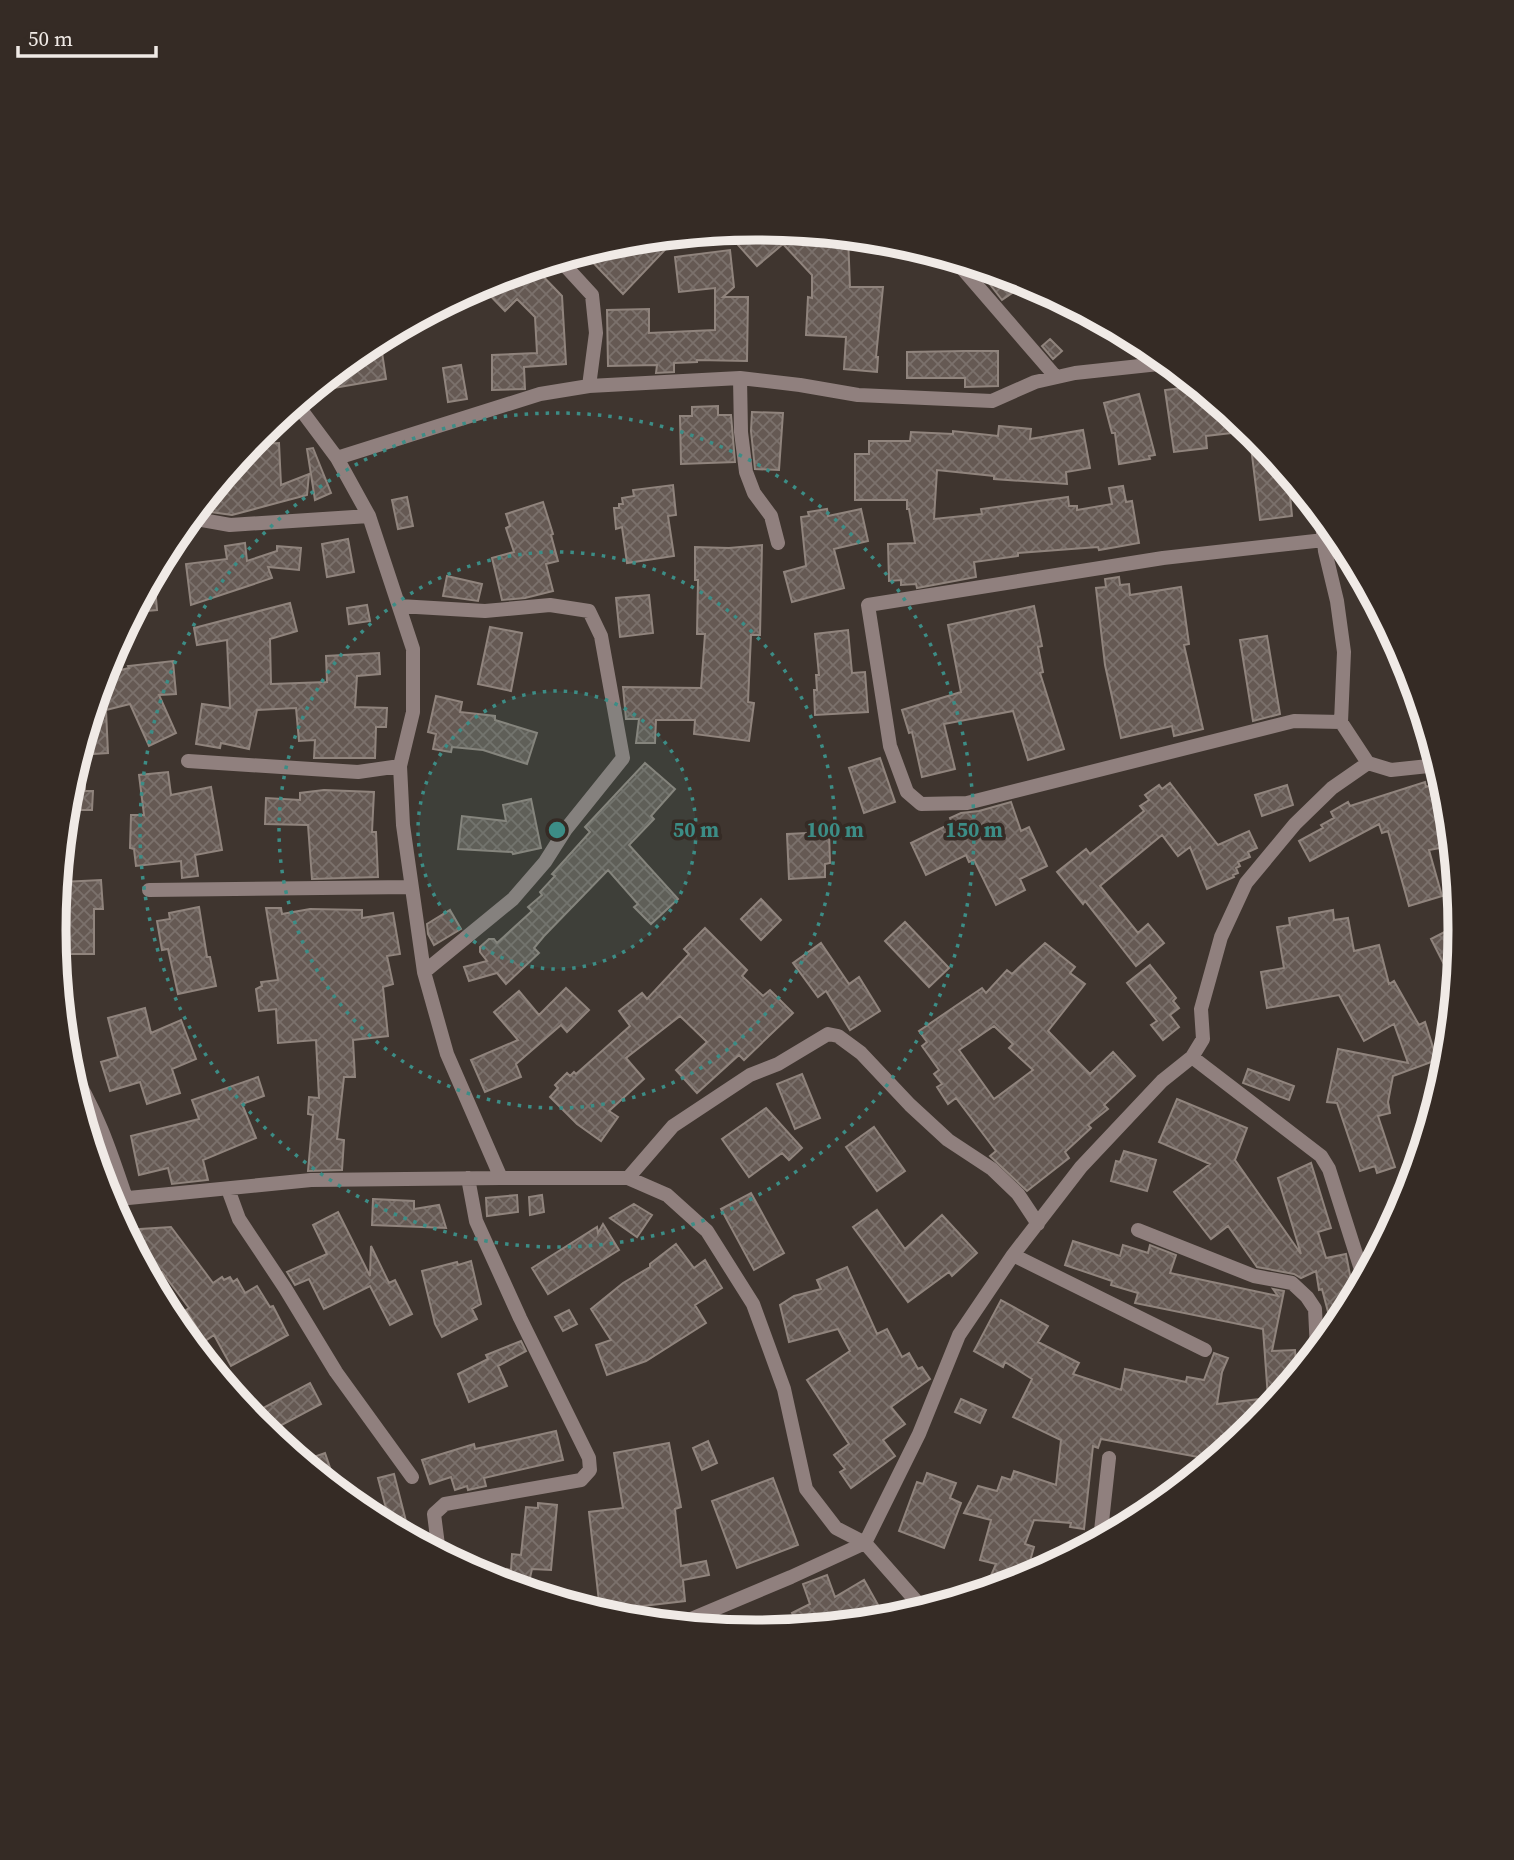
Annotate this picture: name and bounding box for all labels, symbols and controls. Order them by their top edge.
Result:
scale bar [18,14,156,58]
text: 50 m [28,24,73,53]
text: 50 m [673,815,719,844]
text: 100 m [806,815,864,844]
text: 150 m [945,815,1003,844]
centre of rings [545,818,569,842]

